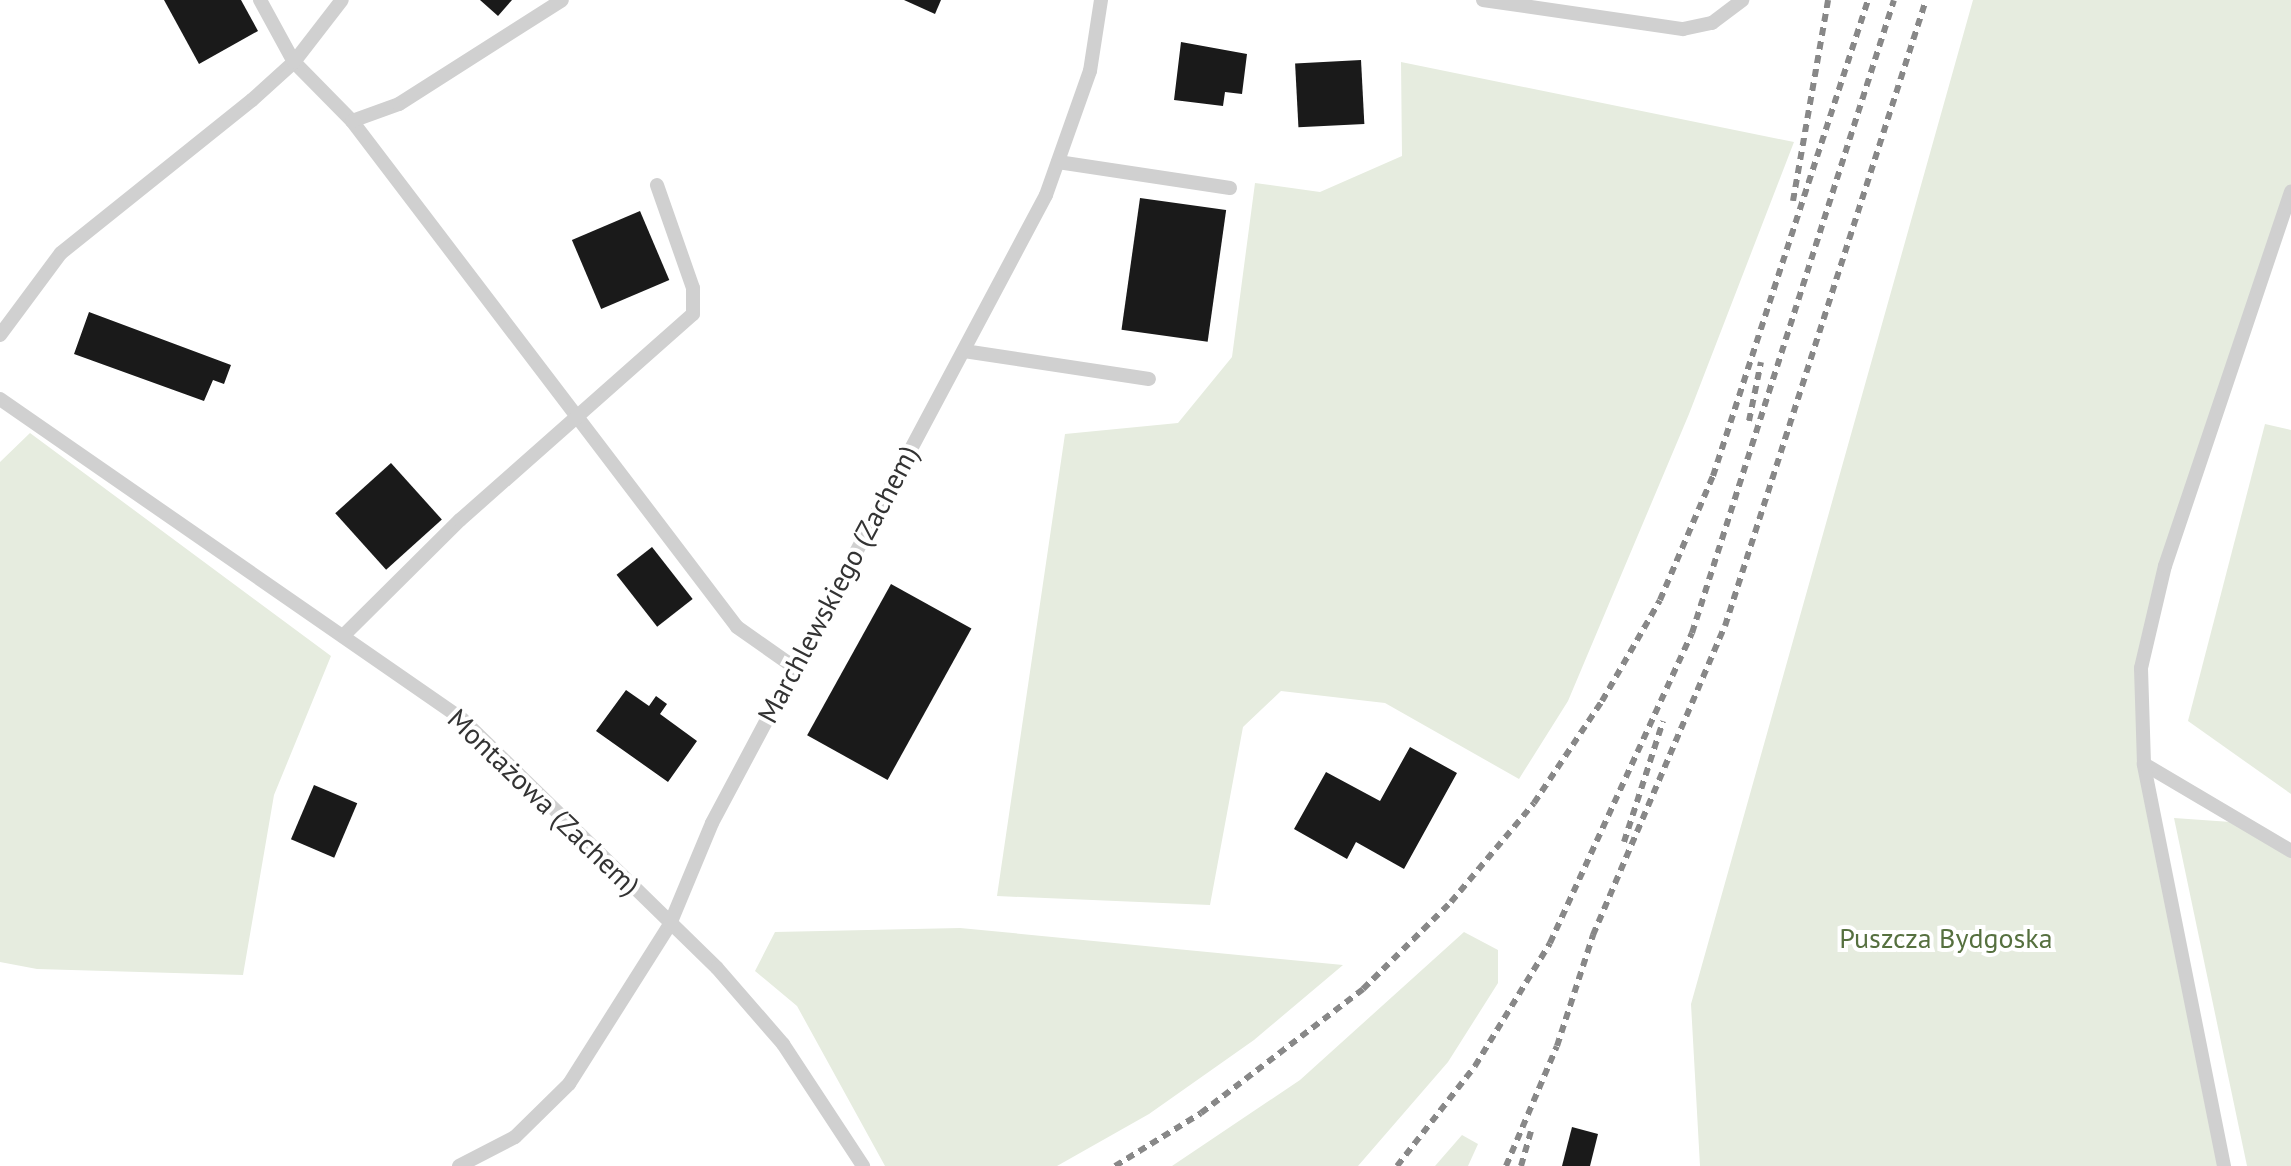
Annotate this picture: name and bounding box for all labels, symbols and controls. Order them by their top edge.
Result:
street label: Marchlewskiego (Zachem) [751,440,925,728]
street label: Montażowa (Zachem) [441,702,647,902]
park label: Puszcza Bydgoska [1839,921,2053,955]

